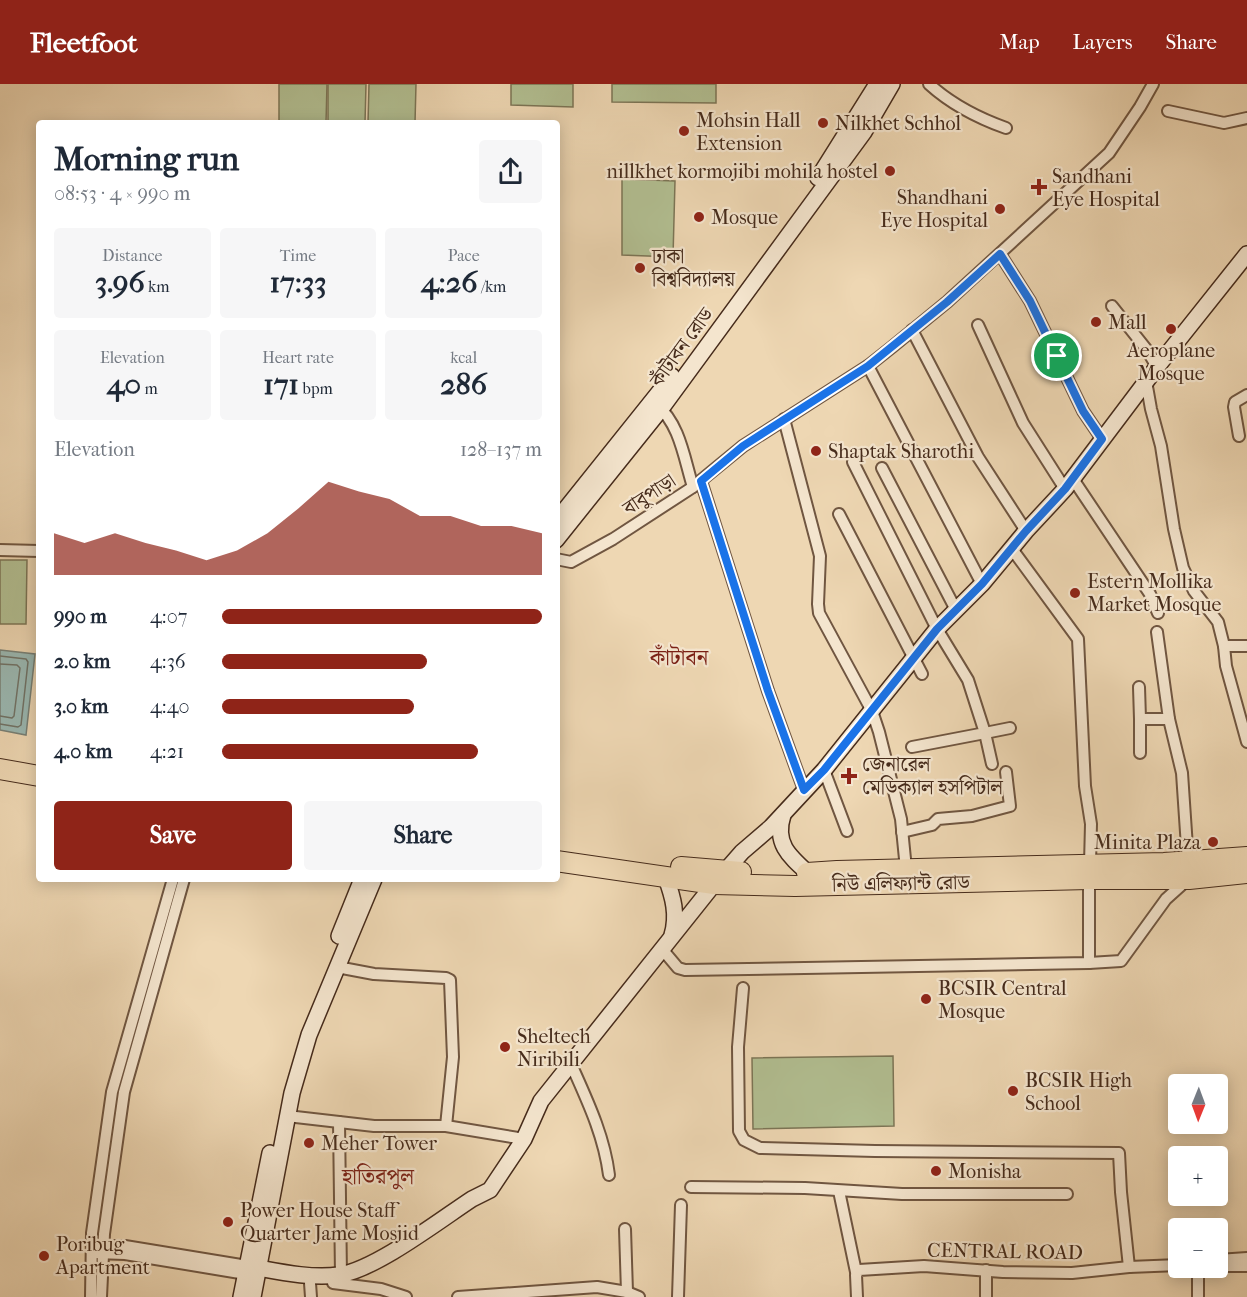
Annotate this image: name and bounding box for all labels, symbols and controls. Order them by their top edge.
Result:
text: Fleetfoot [30,26,138,59]
text: Map [999,30,1040,54]
text: Layers [1073,30,1132,54]
text: Share [1165,30,1217,54]
place label: Mohsin Hall Extension [696,109,801,155]
place label: Nilkhet Schhol [835,112,962,135]
marker: Nilkhet Schhol [816,116,830,130]
marker: Mohsin Hall Extension [677,124,691,138]
text: Morning run [54,140,239,179]
button: share [479,140,542,203]
place label: nillkhet kormojibi mohila hostel [606,160,878,183]
marker: nillkhet kormojibi mohila hostel [883,164,897,178]
place label: Sandhani Eye Hospital [1052,165,1160,211]
marker: Sandhani Eye Hospital [1030,178,1048,196]
text: 08:53 · 4 × 990 m [54,182,190,205]
place label: Shandhani Eye Hospital [880,186,988,232]
marker: Shandhani Eye Hospital [993,202,1007,216]
place label: Mosque [711,206,778,229]
marker: Mosque [692,210,706,224]
place label: ঢাকা বিশ্ববিদ্যালয় [651,245,736,291]
text: Distance [102,246,162,265]
text: Time [280,246,316,265]
text: Pace [448,246,480,265]
marker: ঢাকা বিশ্ববিদ্যালয় [633,261,647,275]
text: 3.96 [95,265,145,300]
text: 17:33 [269,265,327,300]
text: 4:26 [421,265,478,300]
text: km [145,277,170,296]
text: /km [478,277,506,296]
street label: কাঁটাবন রোড [644,302,718,392]
place label: Mall [1108,311,1147,334]
marker: Mall [1089,315,1103,329]
marker: Aeroplane Mosque [1164,322,1178,336]
pin [1031,330,1082,381]
icon: arrive [1040,339,1073,372]
place label: Aeroplane Mosque [1126,339,1215,385]
text: Elevation [100,348,165,367]
text: Heart rate [262,348,334,367]
text: kcal [450,348,477,367]
text: 40 [107,367,141,402]
text: 171 [263,367,299,402]
text: 286 [440,367,487,402]
text: m [141,379,158,398]
text: bpm [299,379,333,398]
text: Elevation [54,438,135,461]
text: 128–137 m [460,438,542,461]
place label: Shaptak Sharothi [828,440,974,463]
marker: Shaptak Sharothi [809,444,823,458]
street label: বাবুপাড়া [618,469,681,522]
place label: Estern Mollika Market Mosque [1087,570,1221,616]
marker: Estern Mollika Market Mosque [1068,586,1082,600]
text: 990 m [54,605,107,628]
text: 4:07 [150,605,187,628]
district label: কাঁটাবন [649,644,710,671]
text: 2.0 km [54,650,110,673]
text: 4:36 [150,650,186,673]
text: 3.0 km [54,695,108,718]
text: 4:40 [150,695,190,718]
text: 4.0 km [54,740,112,763]
text: 4:21 [150,740,184,763]
place label: জেনারেল মেডিক্যাল হসপিটাল [862,753,1004,799]
marker: জেনারেল মেডিক্যাল হসপিটাল [840,767,858,785]
button: Save [54,801,292,870]
button: Share [304,801,542,870]
place label: Minita Plaza [1094,831,1202,854]
marker: Minita Plaza [1206,835,1220,849]
street label: নিউ এলিফ্যান্ট রোড [831,869,971,896]
place label: BCSIR Central Mosque [938,977,1067,1023]
marker: BCSIR Central Mosque [919,992,933,1006]
place label: Sheltech Niribili [517,1025,591,1071]
marker: Sheltech Niribili [498,1040,512,1054]
place label: BCSIR High School [1025,1069,1133,1115]
north arrow [1168,1074,1228,1134]
map controls [1168,1074,1228,1278]
marker: BCSIR High School [1006,1084,1020,1098]
place label: Meher Tower [321,1132,437,1155]
marker: Meher Tower [302,1136,316,1150]
button: + [1168,1146,1228,1206]
place label: Monisha [948,1160,1022,1183]
district label: হাতিরপুল [341,1163,415,1190]
marker: Monisha [929,1164,943,1178]
place label: Power House Staff Quarter Jame Mosjid [240,1199,420,1245]
marker: Power House Staff Quarter Jame Mosjid [221,1215,235,1229]
button: − [1168,1218,1228,1278]
place label: Poribug Apartment [55,1233,150,1279]
street label: CENTRAL ROAD [927,1239,1083,1264]
marker: Poribug Apartment [37,1249,51,1263]

